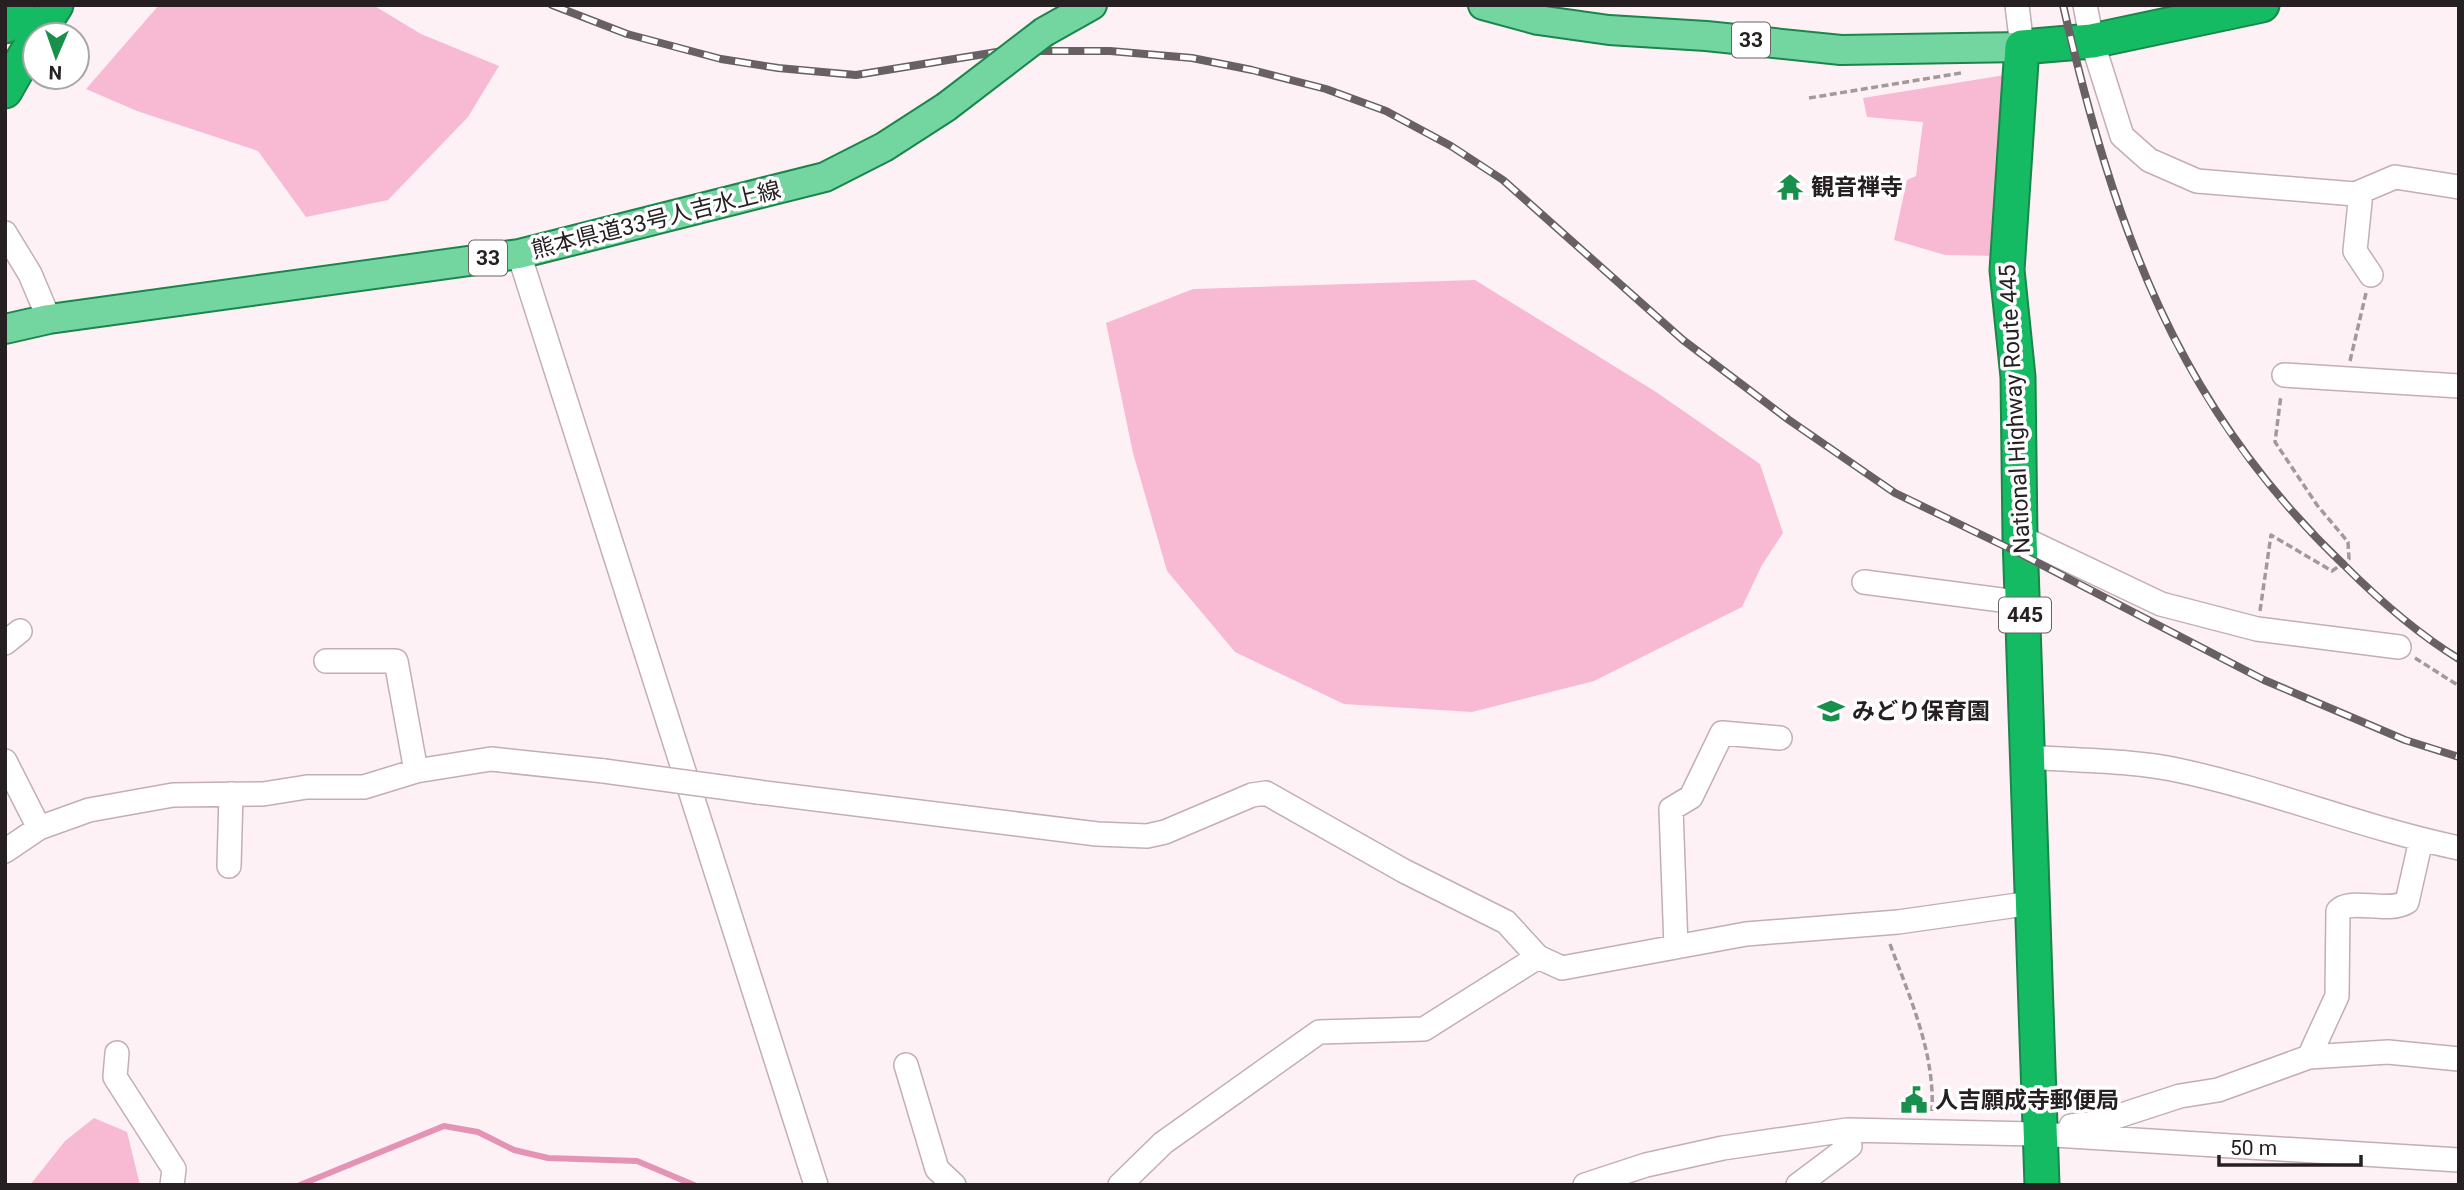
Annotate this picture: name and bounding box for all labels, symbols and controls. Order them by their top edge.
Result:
north arrow [21,21,91,91]
road number: 33 [1732,22,1770,58]
text: N [48,61,63,84]
temple icon: 観音禅寺 [1775,172,1805,202]
place label: 観音禅寺 [1811,174,1903,201]
street label: 熊本県道33号人吉水上線 [529,176,783,264]
road number: 33 [469,240,507,276]
street label: National Highway Route 445 [1994,264,2036,554]
road number: 445 [1999,598,2051,632]
school or university icon: みどり保育園 [1816,696,1846,726]
place label: みどり保育園 [1852,698,1990,725]
public building icon: 人吉願成寺郵便局 [1899,1085,1929,1115]
place label: 人吉願成寺郵便局 [1935,1087,2119,1114]
scale bar [2219,1124,2361,1168]
text: 50 m [2230,1136,2277,1160]

